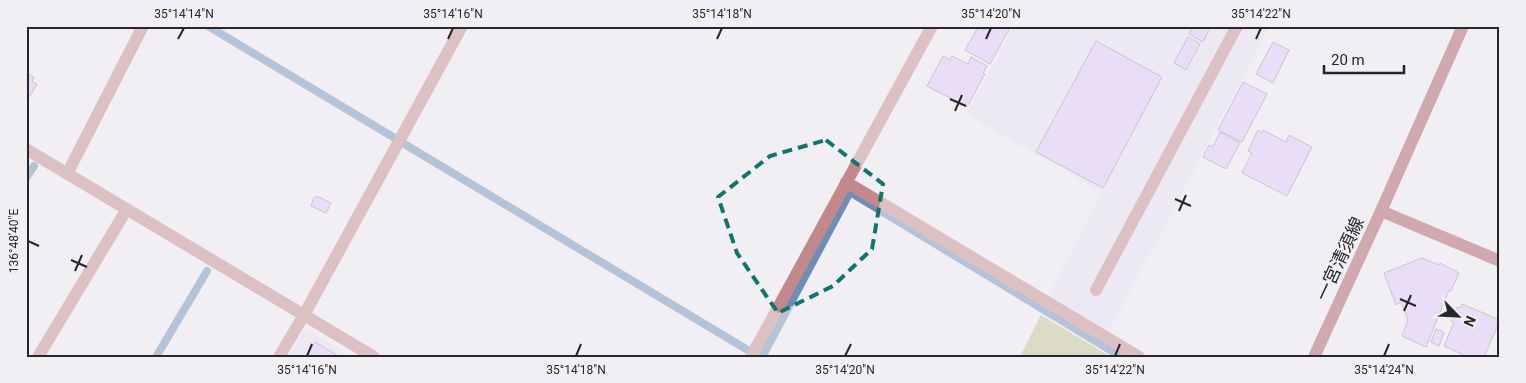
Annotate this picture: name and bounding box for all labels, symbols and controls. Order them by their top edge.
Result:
text: 35°14'14"N [154,7,214,21]
text: 35°14'16"N [423,7,483,21]
text: 35°14'18"N [692,7,752,21]
text: 35°14'20"N [961,7,1021,21]
text: 35°14'22"N [1231,7,1291,21]
scale bar [1324,42,1404,74]
text: 20 m [1331,51,1365,69]
text: 136°48'40"E [7,209,21,273]
street label: 一宮清須線 [1311,214,1368,304]
north arrow [1434,290,1484,340]
text: N [1461,314,1479,329]
text: 35°14'16"N [277,363,337,377]
text: 35°14'18"N [546,363,606,377]
text: 35°14'20"N [815,363,875,377]
text: 35°14'22"N [1085,363,1145,377]
text: 35°14'24"N [1354,363,1414,377]

